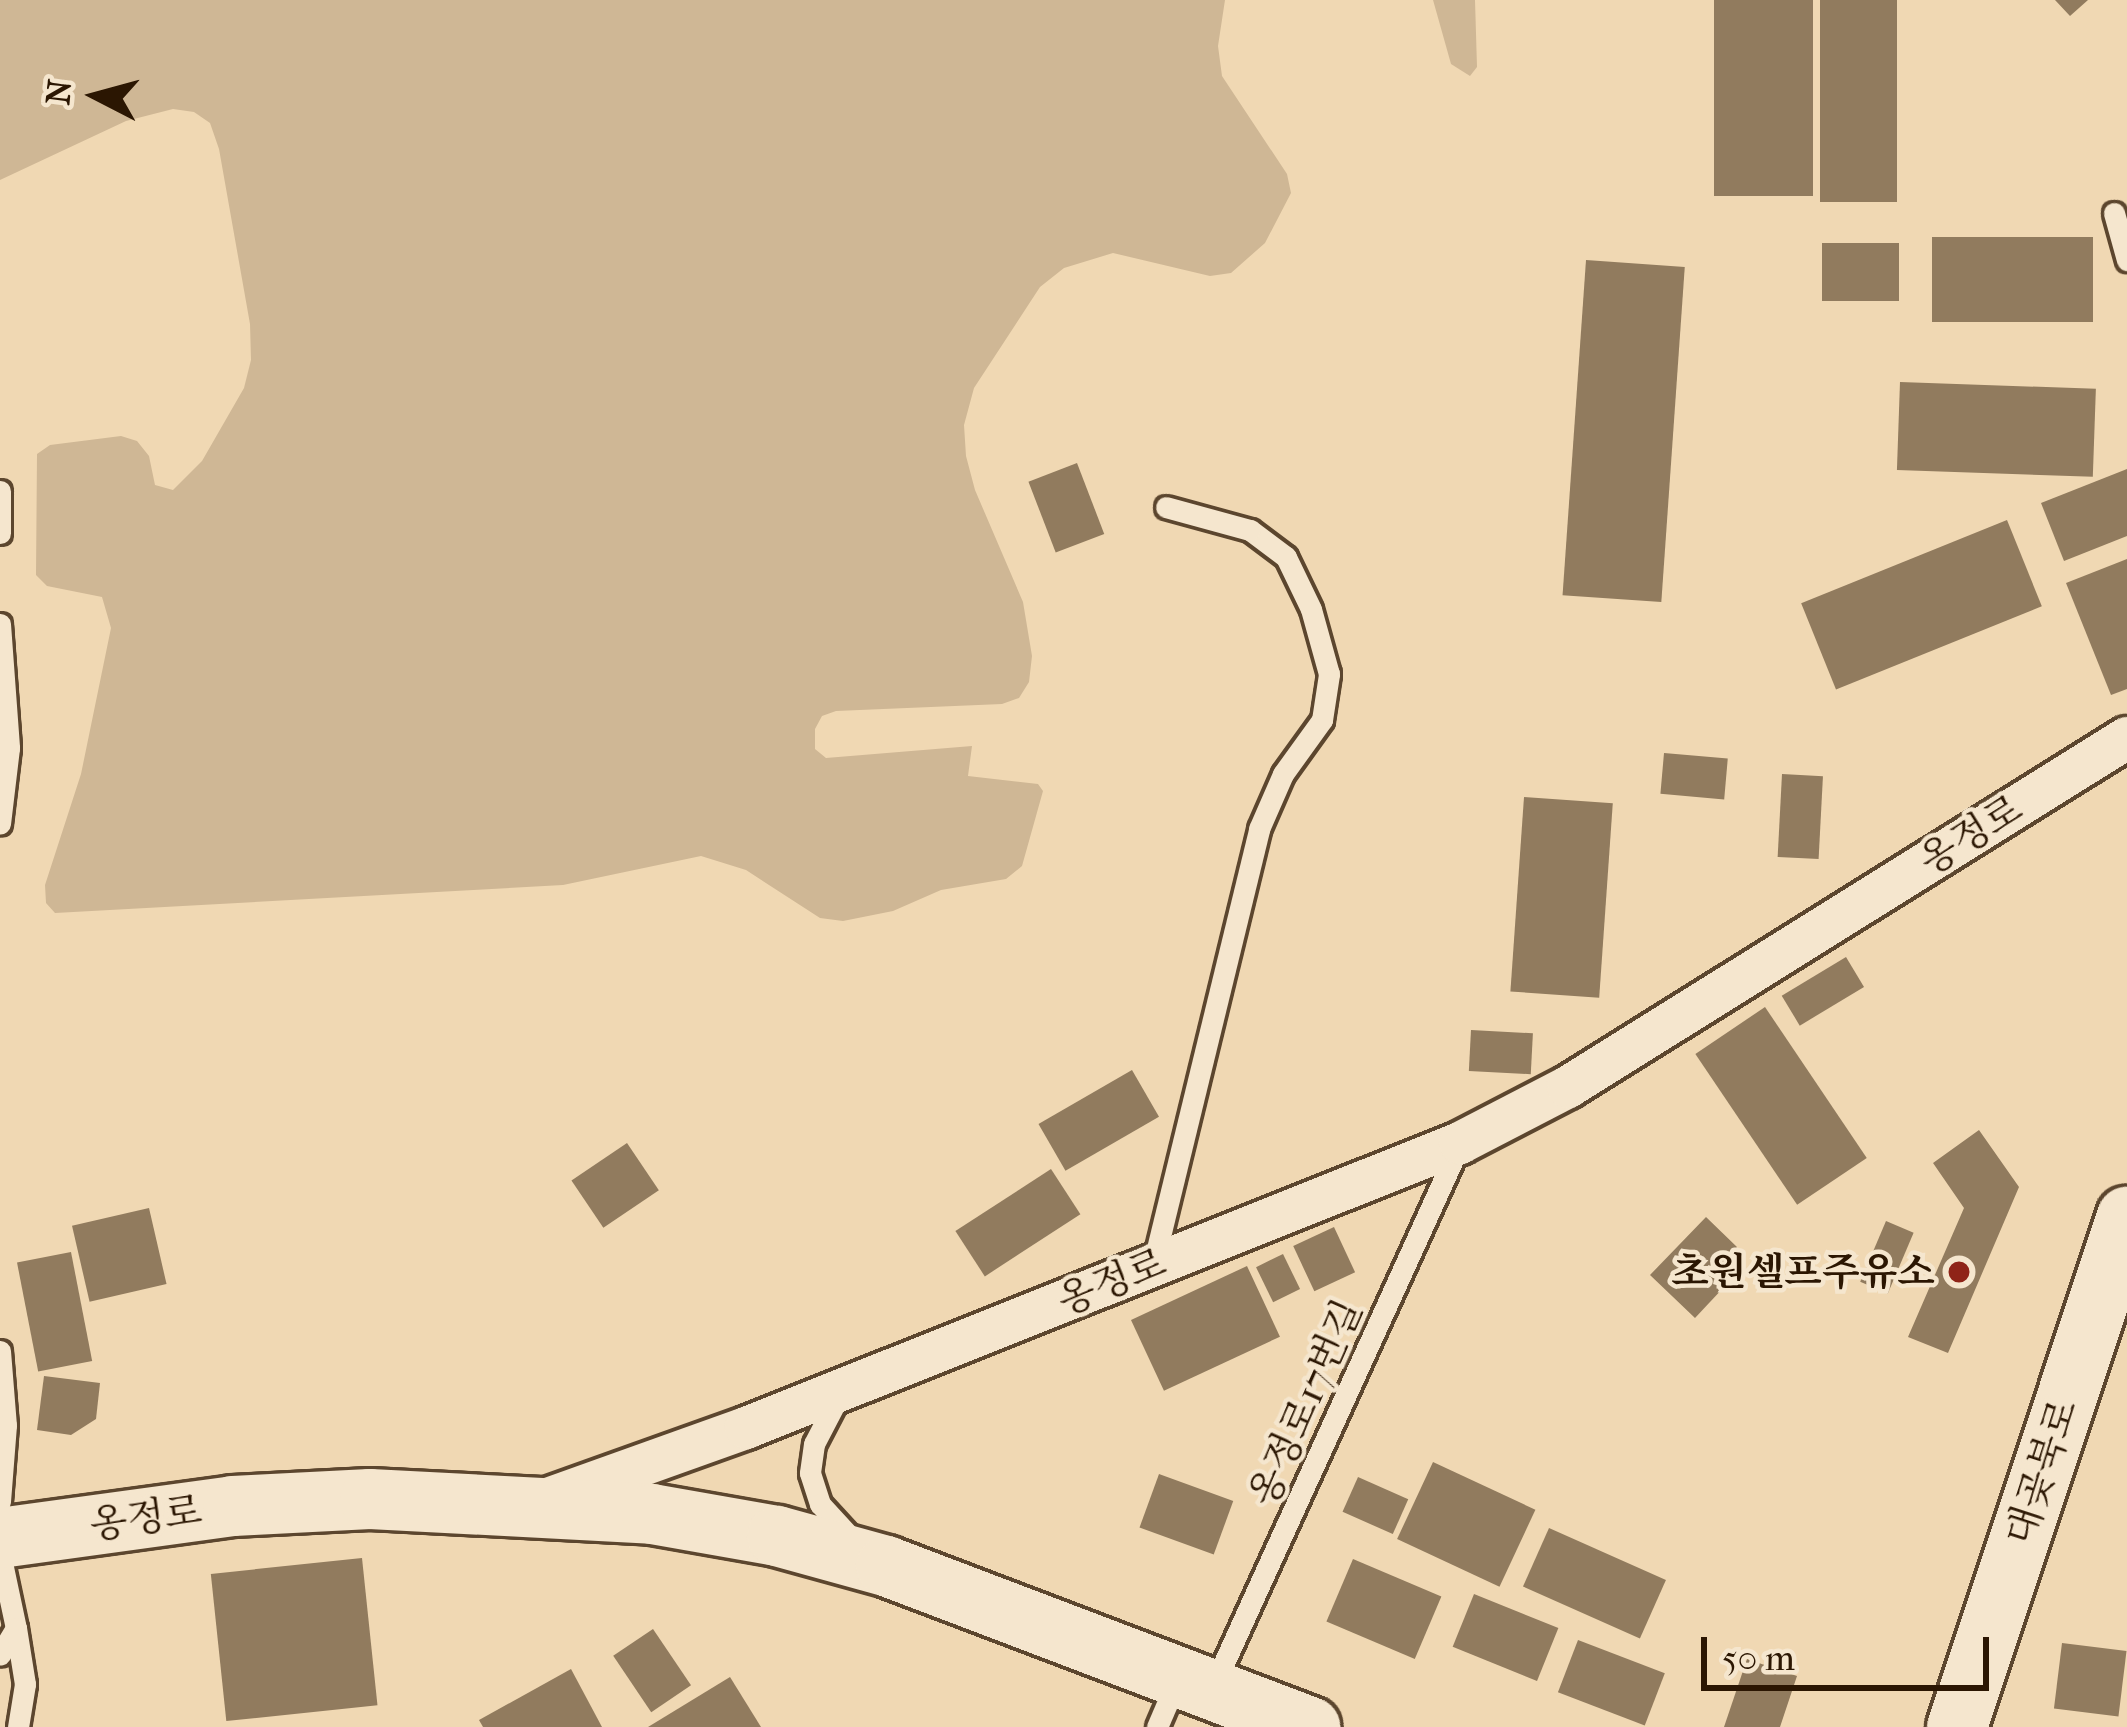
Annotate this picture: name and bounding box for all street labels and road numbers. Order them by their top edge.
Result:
street label: 옹정로 [1911,785,2031,885]
street label: 옹정로 [1051,1239,1173,1325]
street label: 옹정로17번길 [1240,1292,1372,1514]
street label: 대곶북로 [1996,1393,2088,1551]
street label: 옹정로 [87,1487,205,1549]

